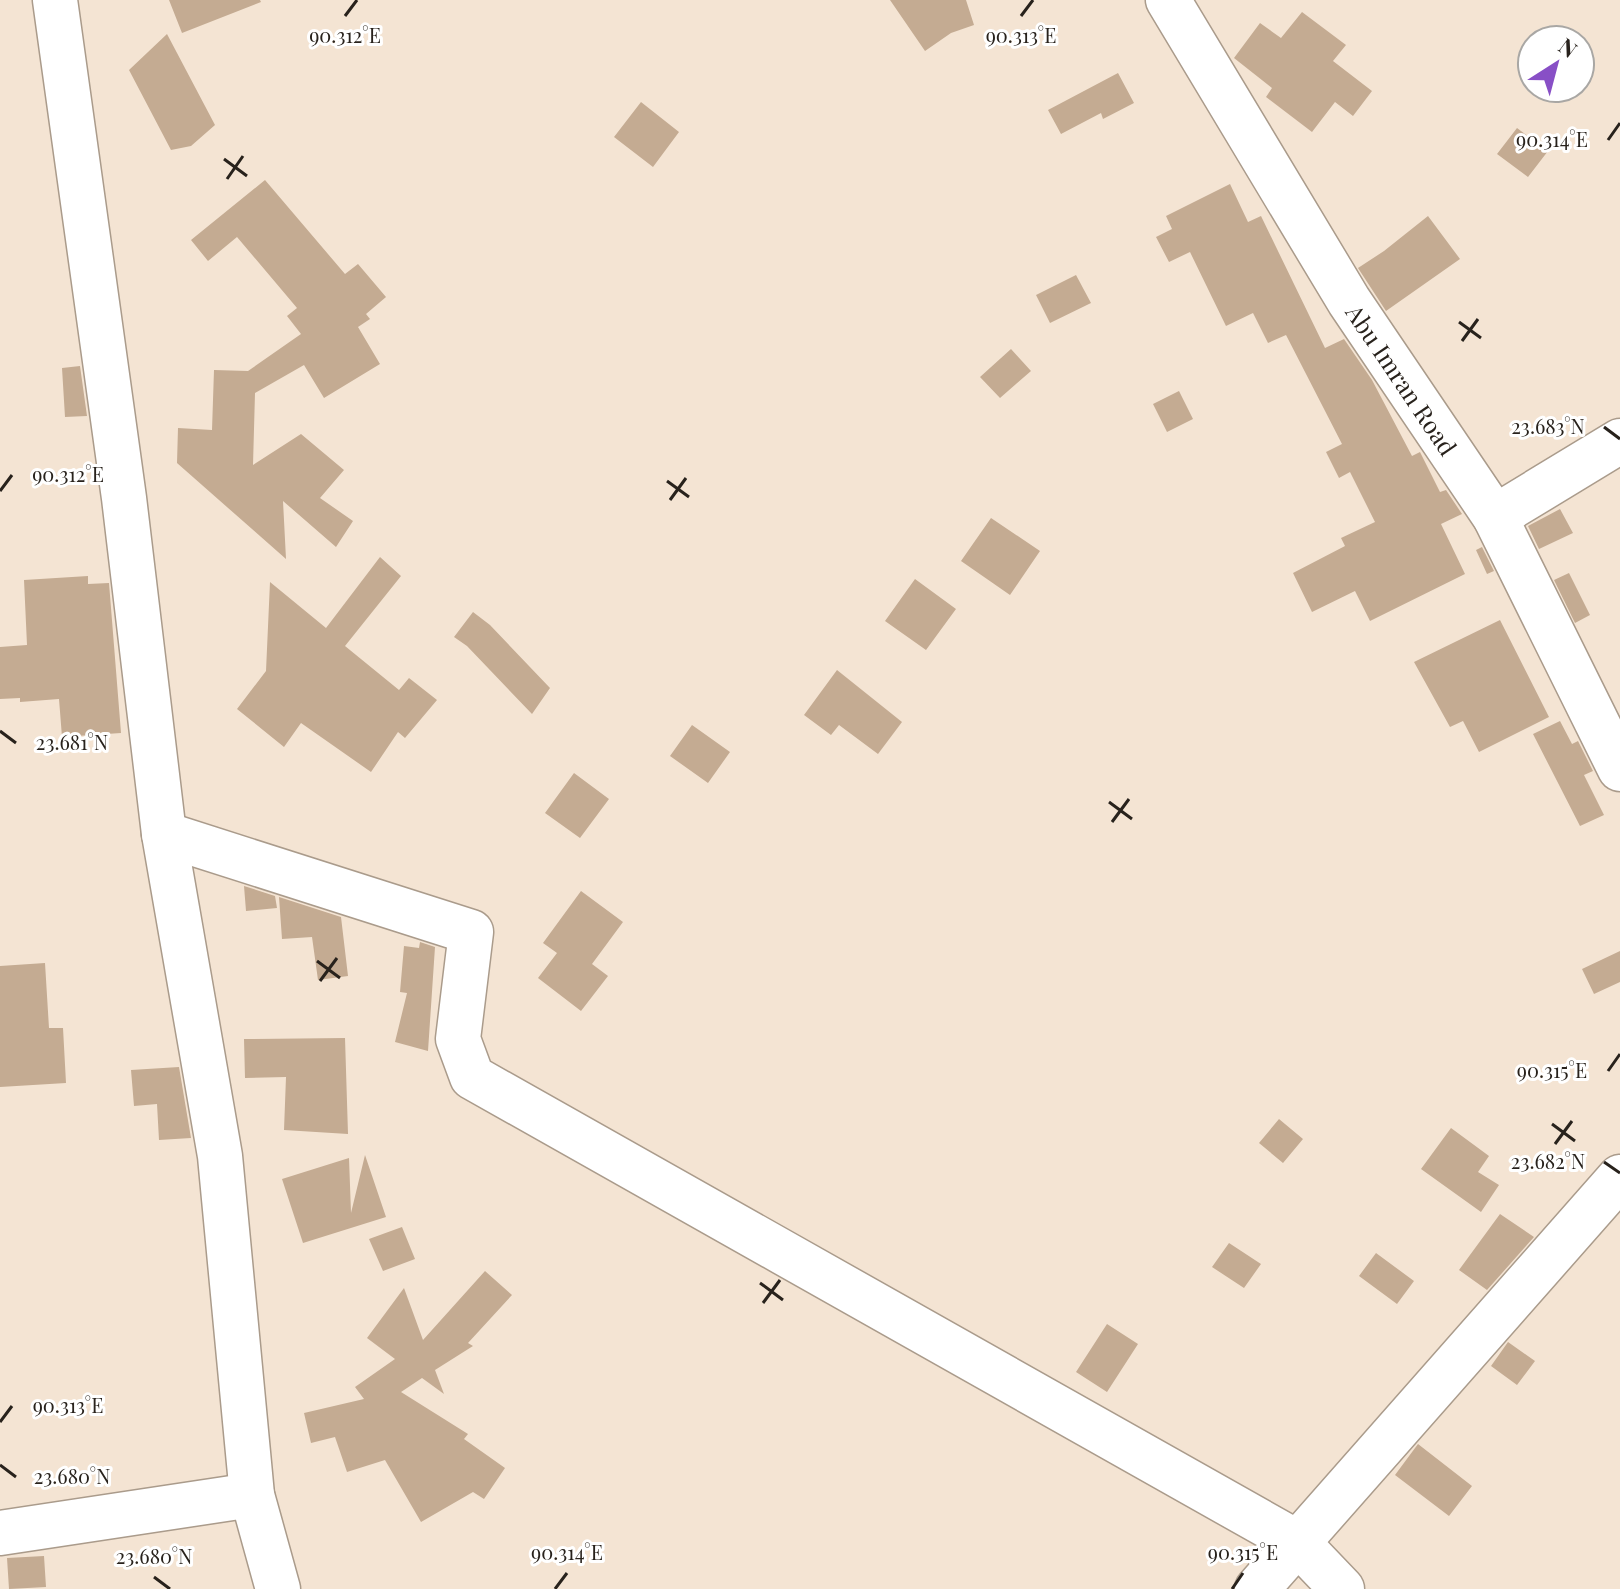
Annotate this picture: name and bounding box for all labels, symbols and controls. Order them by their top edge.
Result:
text: 90.312°E [309,21,381,48]
text: 90.313°E [986,21,1056,48]
north arrow [1516,24,1596,104]
text: N [1553,30,1584,64]
text: 90.314°E [1516,125,1588,152]
street label: Abu Imran Road [1339,297,1465,461]
text: 23.683°N [1511,412,1585,439]
text: 90.312°E [32,460,104,487]
text: 23.681°N [36,728,108,755]
text: 90.315°E [1517,1056,1587,1083]
text: 23.682°N [1511,1147,1585,1174]
text: 90.313°E [33,1391,103,1418]
text: 23.680°N [34,1462,110,1489]
text: 90.314°E [531,1538,603,1565]
text: 90.315°E [1208,1538,1278,1565]
text: 23.680°N [116,1542,192,1569]

